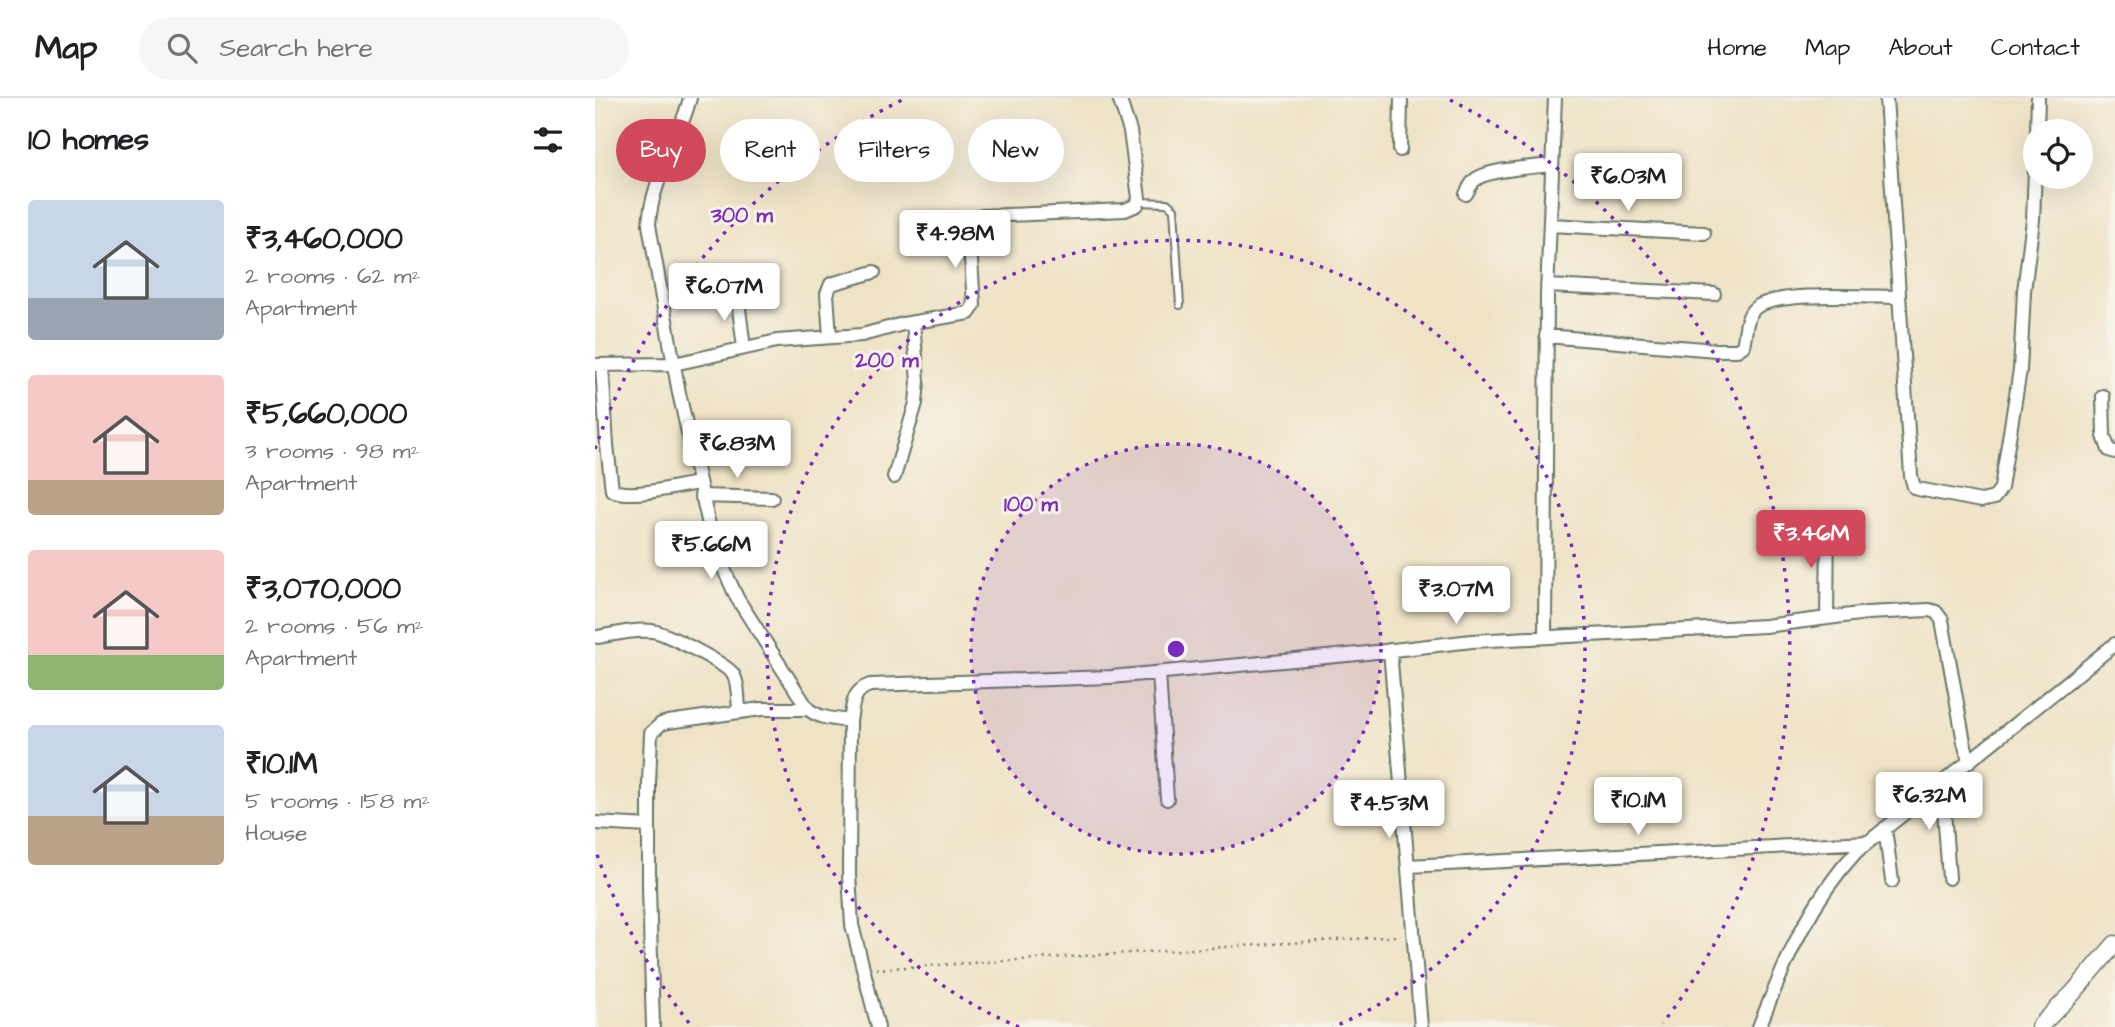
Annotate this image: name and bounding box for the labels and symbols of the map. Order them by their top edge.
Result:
pin: ₹6.03M [1571,153,1685,213]
text: 300 m [710,201,774,230]
pin: ₹4.98M [898,211,1012,270]
pin: ₹6.07M [667,264,781,323]
text: 200 m [854,346,919,375]
pin: ₹6.83M [680,420,794,480]
text: 100 m [1004,490,1059,519]
pin: ₹3.46M [1754,510,1868,570]
pin: ₹5.66M [654,522,768,581]
pin: ₹3.07M [1399,566,1513,626]
centre of rings [1164,637,1188,661]
pin: ₹6.32M [1872,772,1986,832]
pin: ₹10.1M [1581,778,1695,837]
pin: ₹4.53M [1332,780,1446,840]

